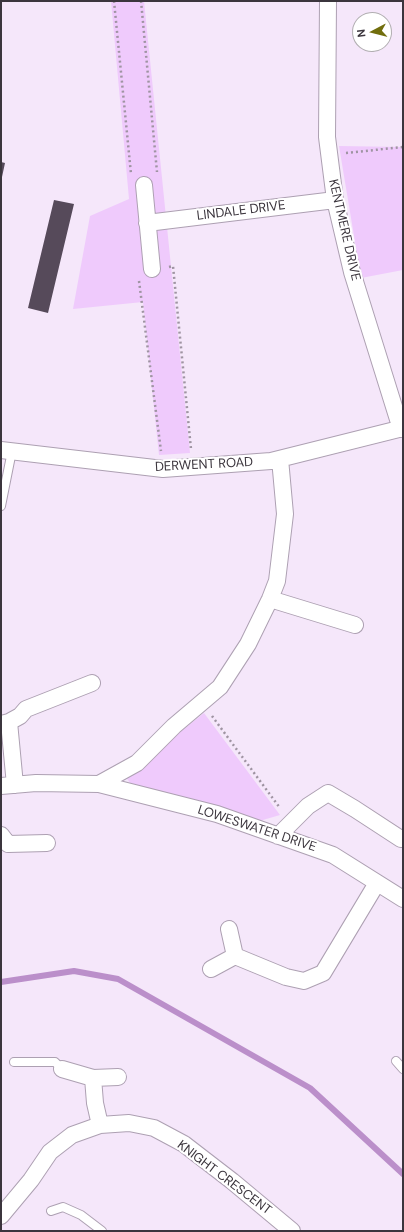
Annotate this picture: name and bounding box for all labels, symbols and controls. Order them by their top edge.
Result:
north arrow [352,12,392,52]
text: N [354,29,369,38]
street label: KENTMERE DRIVE [325,178,363,282]
street label: LINDALE DRIVE [196,198,286,224]
street label: DERWENT ROAD [155,455,253,475]
street label: LOWESWATER DRIVE [196,802,318,856]
street label: KNIGHT CRESCENT [174,1137,274,1219]

